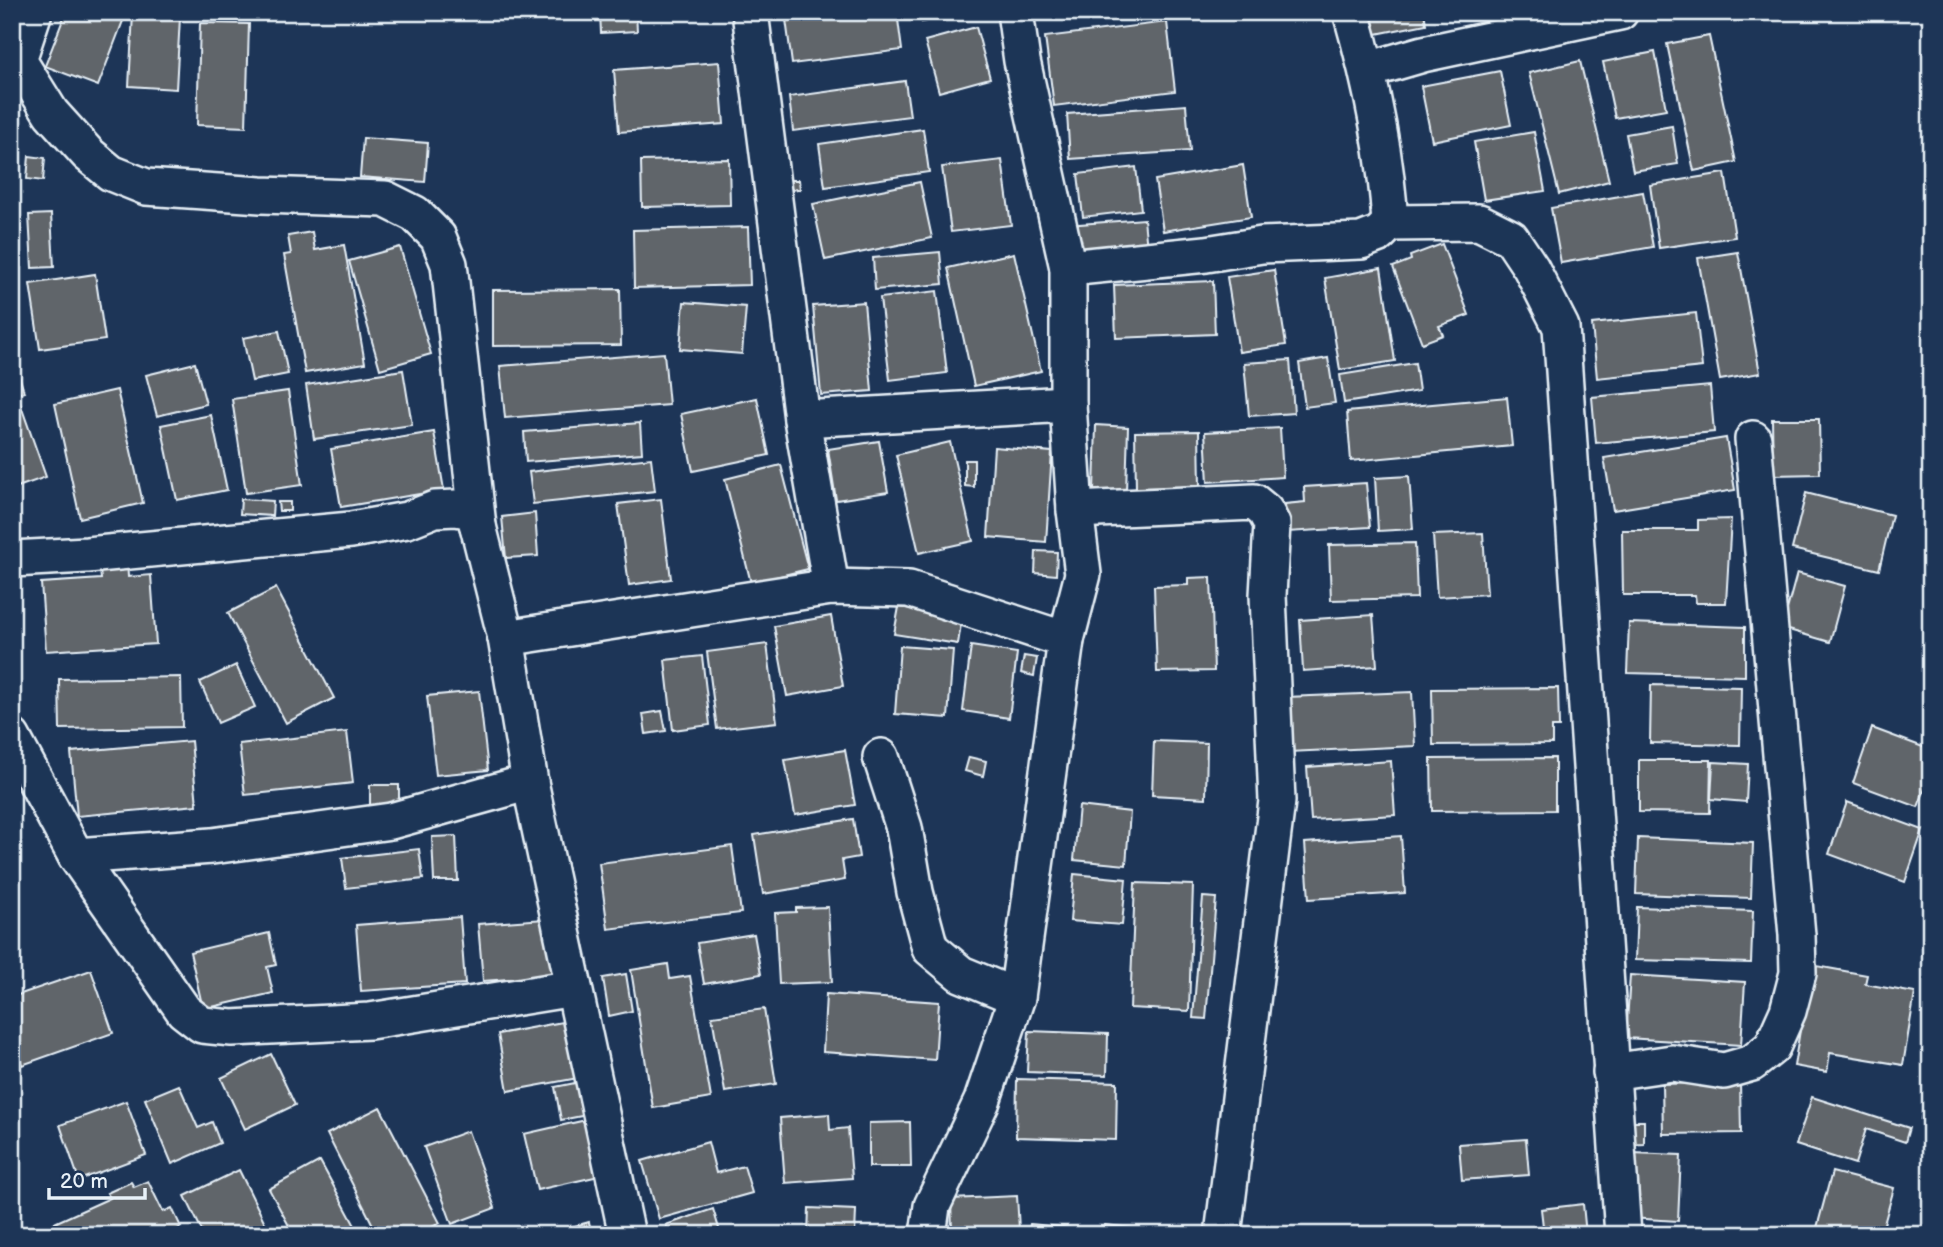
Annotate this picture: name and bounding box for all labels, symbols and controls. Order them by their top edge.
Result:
scale bar [49,1156,145,1200]
text: 20 m [60,1169,108,1194]

